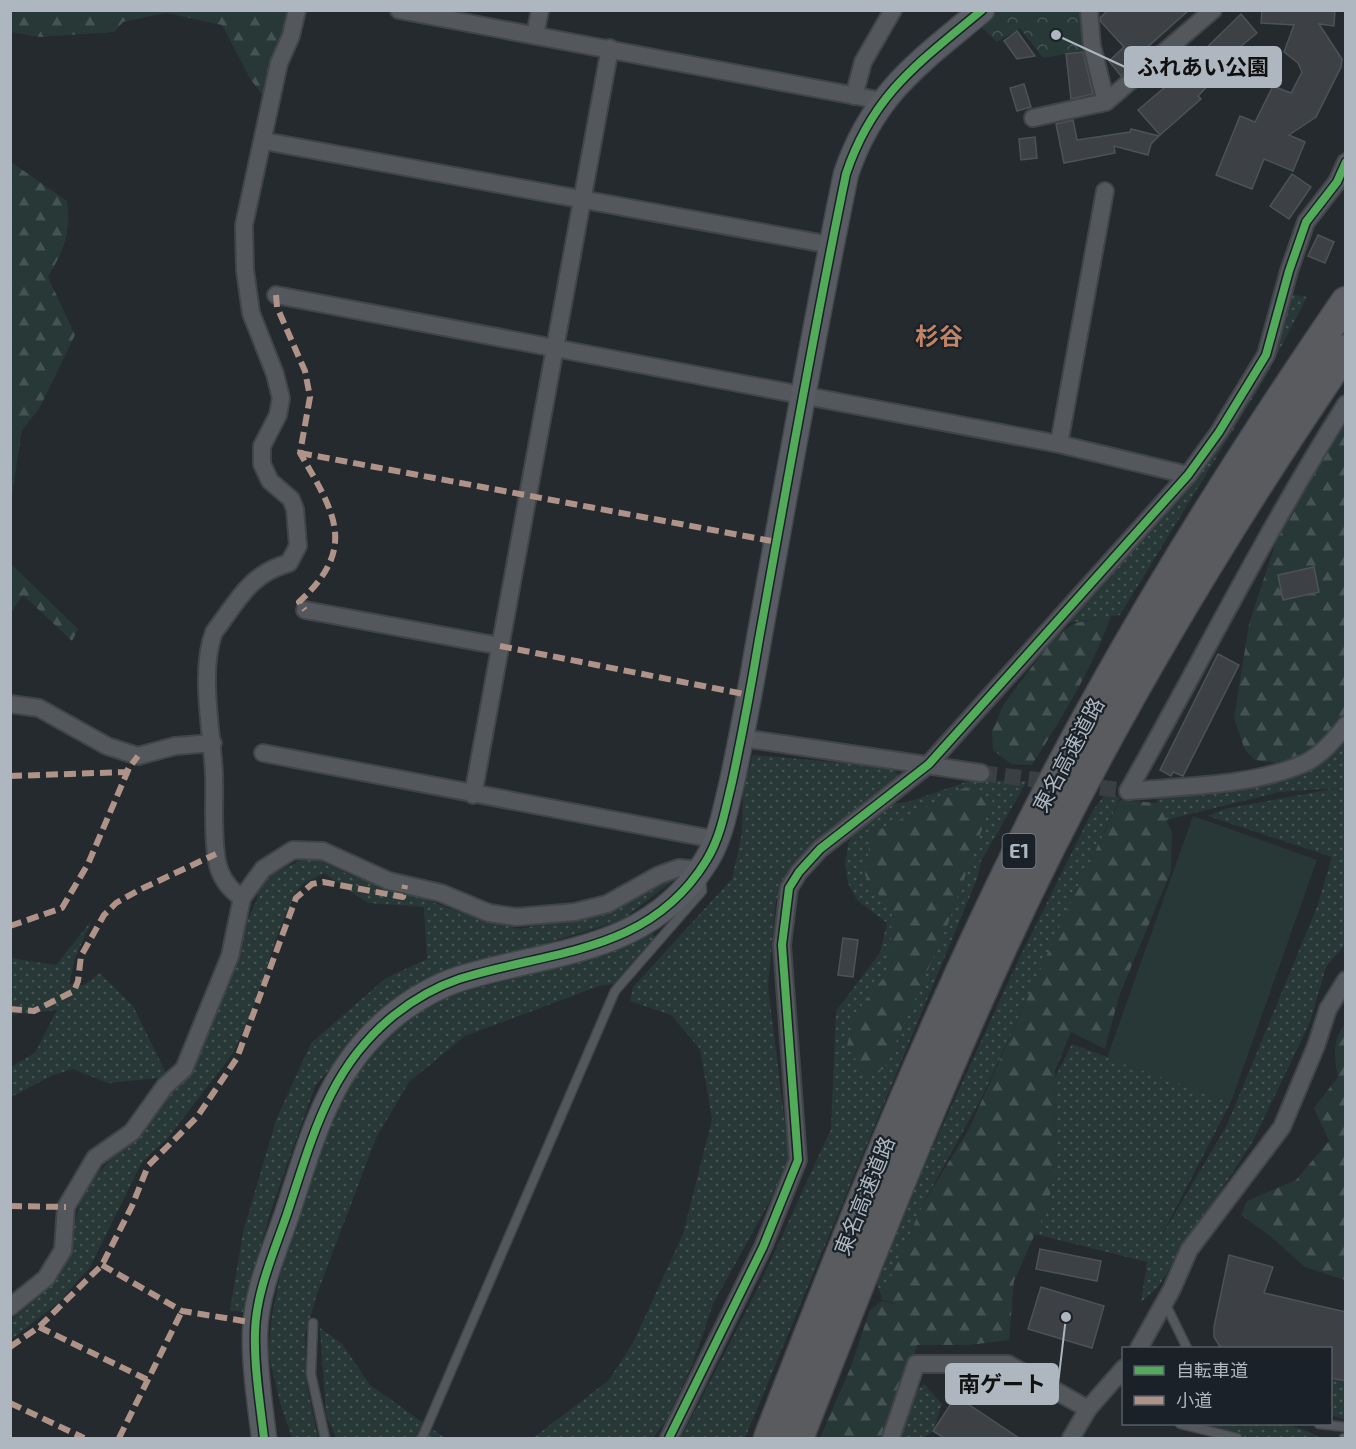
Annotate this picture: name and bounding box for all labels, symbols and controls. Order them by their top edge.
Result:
callout: ふれあい公園 [1125,47,1281,87]
text: ふれあい公園 [1137,53,1269,79]
district label: 杉谷 [915,321,963,350]
street label: 東名高速道路 [1027,693,1108,816]
road number: E1 [1002,834,1036,868]
street label: 東名高速道路 [828,1132,899,1259]
legend [1122,1347,1332,1425]
text: 自転車道 [1176,1359,1248,1381]
callout: 南ゲート [946,1364,1058,1404]
text: 南ゲート [958,1370,1046,1396]
text: 小道 [1176,1389,1212,1411]

